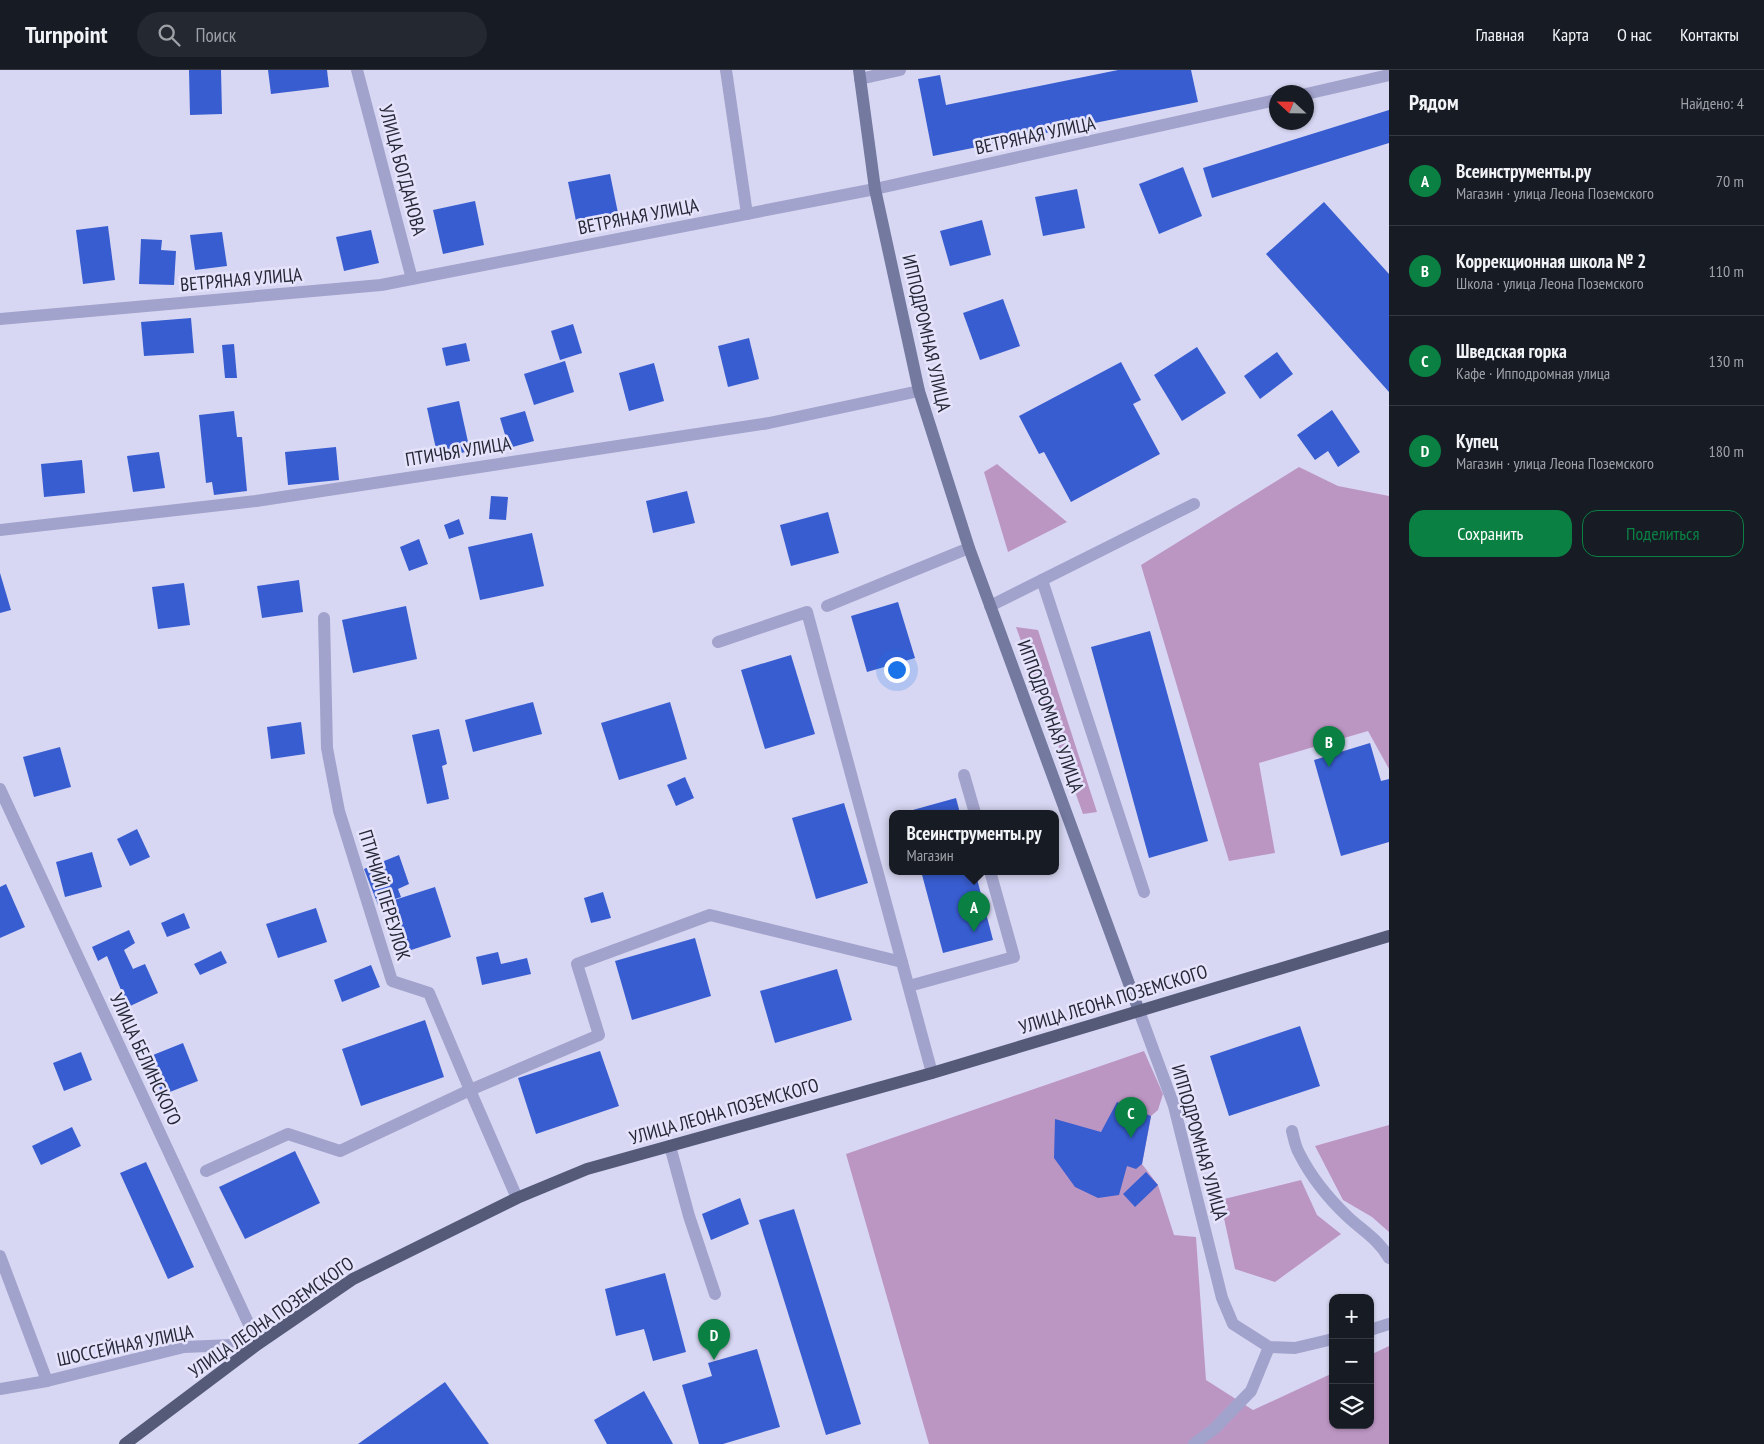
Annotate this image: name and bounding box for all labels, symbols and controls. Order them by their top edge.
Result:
search box [137,12,487,57]
text: Turnpoint [25,19,107,50]
icon: search [155,21,183,49]
text: Поиск [195,23,236,47]
text: Главная [1476,23,1524,46]
text: Карта [1552,23,1589,46]
text: О нас [1617,23,1652,46]
text: Контакты [1680,23,1739,46]
north arrow [1269,85,1314,130]
text: Рядом [1409,89,1459,116]
text: Найдено: 4 [1681,93,1744,113]
street label: УЛИЦА БОГДАНОВА [374,102,432,238]
street label: ВЕТРЯНАЯ УЛИЦА [973,111,1097,159]
text: Всеинструменты.ру [1456,159,1591,183]
text: A [1421,171,1429,191]
text: 70 m [1716,171,1744,191]
text: Магазин · улица Леона Поземского [1456,183,1654,203]
street label: ВЕТРЯНАЯ УЛИЦА [576,193,700,239]
text: Коррекционная школа № 2 [1456,249,1646,273]
street label: ИППОДРОМНАЯ УЛИЦА [897,252,957,414]
text: B [1421,261,1429,281]
text: 110 m [1709,261,1744,281]
street label: ВЕТРЯНАЯ УЛИЦА [179,262,303,296]
text: Школа · улица Леона Поземского [1456,273,1644,293]
text: Шведская горка [1456,339,1567,363]
text: C [1421,351,1429,371]
text: 130 m [1709,351,1744,371]
text: Кафе · Ипподромная улица [1456,363,1610,383]
text: Купец [1456,429,1498,453]
street label: ПТИЧЬЯ УЛИЦА [403,431,513,471]
text: D [1421,441,1429,461]
text: 180 m [1709,441,1744,461]
text: Магазин · улица Леона Поземского [1456,453,1654,473]
button: Сохранить [1409,510,1572,557]
button: Поделиться [1582,510,1744,557]
street label: ИППОДРОМНАЯ УЛИЦА [1012,636,1090,796]
your location [884,657,910,683]
pin: B [1313,726,1345,767]
popup [889,810,1059,875]
text: Всеинструменты.ру [906,821,1042,845]
street label: ПТИЧИЙ ПЕРЕУЛОК [354,827,416,963]
text: Магазин [906,845,954,865]
pin: A [958,891,990,932]
street label: УЛИЦА ЛЕОНА ПОЗЕМСКОГО [1016,959,1210,1039]
street label: УЛИЦА БЕЛИНСКОГО [105,989,187,1129]
street label: ИППОДРОМНАЯ УЛИЦА [1166,1061,1234,1223]
street label: УЛИЦА ЛЕОНА ПОЗЕМСКОГО [627,1072,821,1150]
pin: C [1115,1097,1147,1138]
street label: УЛИЦА ЛЕОНА ПОЗЕМСКОГО [184,1251,358,1383]
map controls [1329,1294,1374,1429]
button: + [1329,1294,1374,1339]
street label: ШОССЕЙНАЯ УЛИЦА [55,1319,195,1371]
pin: D [698,1319,730,1360]
button: − [1329,1339,1374,1384]
button: layers [1329,1384,1374,1429]

